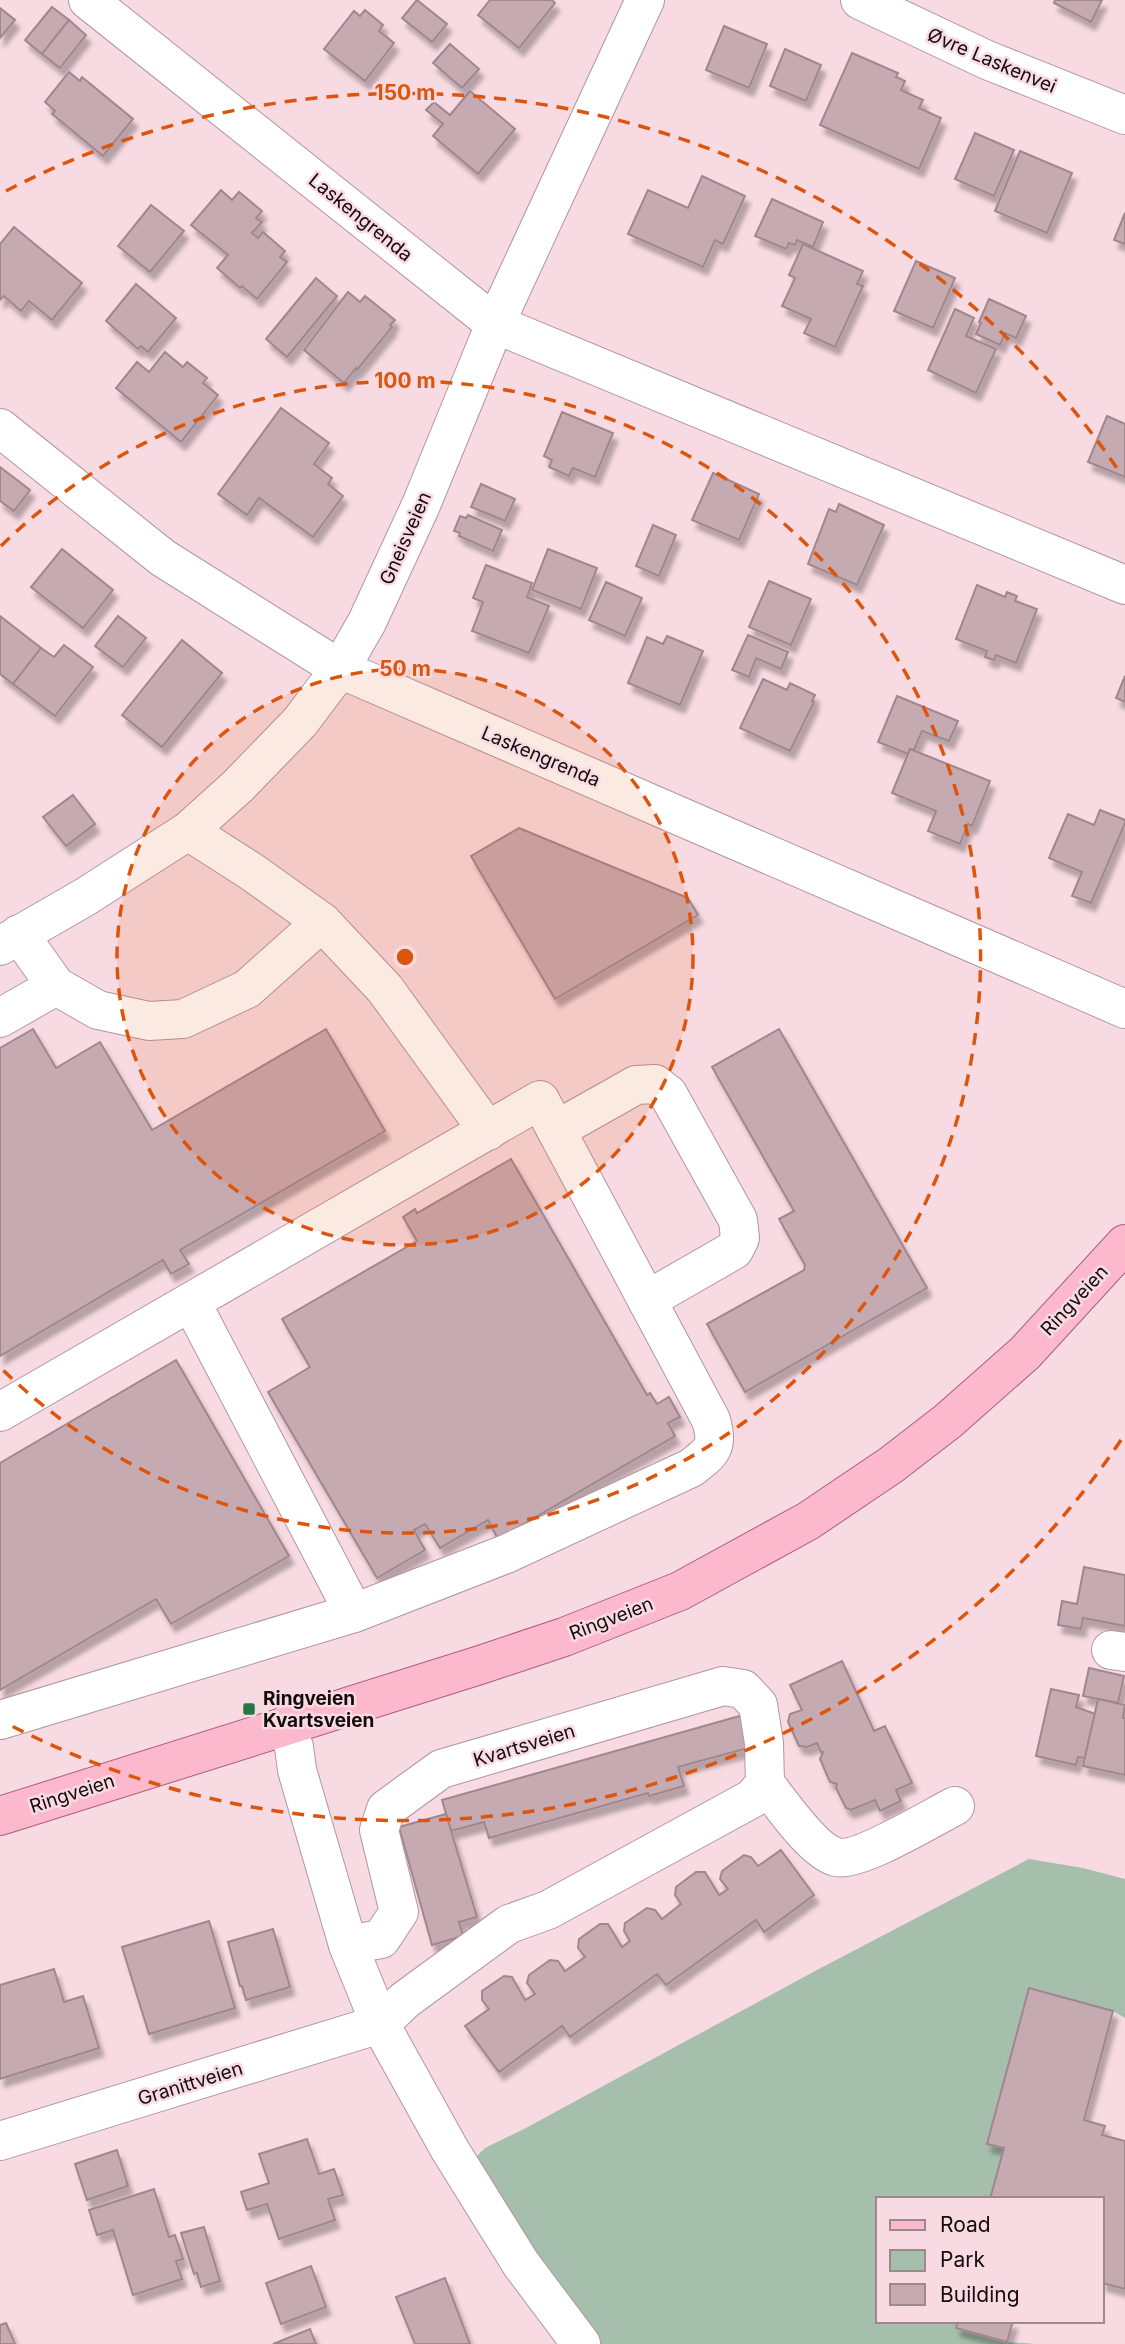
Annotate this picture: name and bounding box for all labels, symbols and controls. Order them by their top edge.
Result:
street label: Øvre Laskenvei [924,23,1060,98]
text: 150 m [375,80,435,105]
street label: Laskengrenda [304,169,417,266]
text: 100 m [374,368,436,393]
street label: Gneisveien [375,488,436,588]
text: 50 m [379,656,431,681]
street label: Laskengrenda [478,721,604,792]
centre of rings [393,945,417,969]
street label: Ringveien [1036,1260,1113,1340]
street label: Ringveien [566,1592,656,1645]
place label: Ringveien Kvartsveien [263,1687,374,1732]
marker: Ringveien Kvartsveien [241,1701,257,1717]
street label: Kvartsveien [471,1719,578,1772]
street label: Ringveien [27,1769,118,1818]
street label: Granittveien [135,2057,245,2110]
legend [876,2197,1104,2323]
text: Road [940,2212,991,2237]
text: Park [940,2247,985,2272]
text: Building [940,2282,1020,2307]

